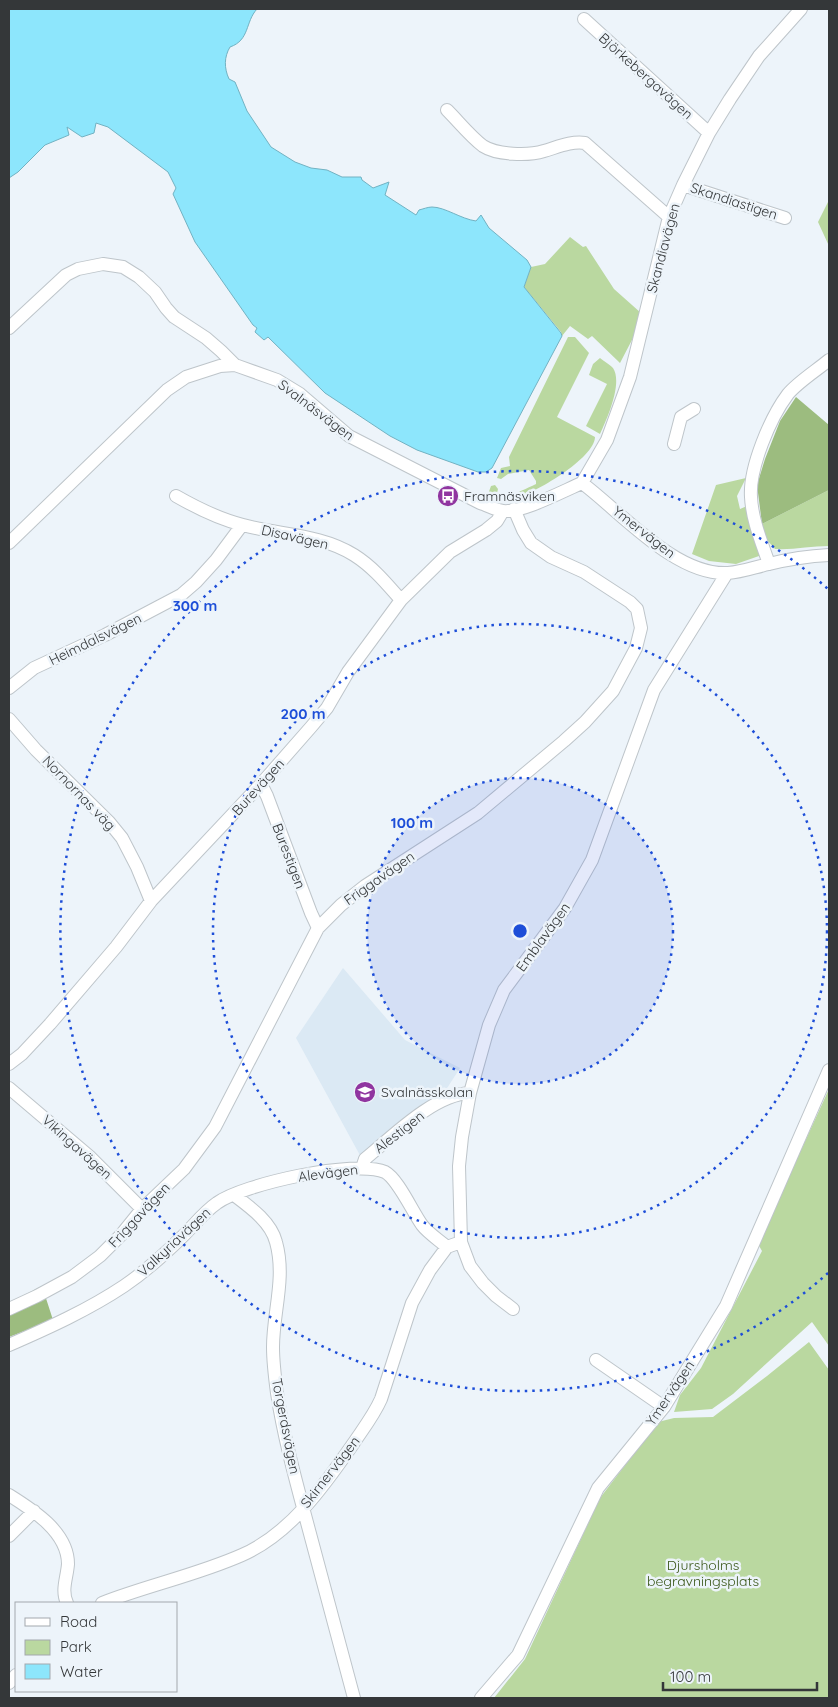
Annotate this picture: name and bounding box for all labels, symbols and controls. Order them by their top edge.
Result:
street label: Björkebergavägen [595,29,697,123]
street label: Skandiastigen [688,178,780,224]
street label: Skandiavägen [642,201,684,295]
street label: Svalnäsvägen [274,376,358,444]
bus stop icon: Framnäsviken [436,484,460,508]
place label: Framnäsviken [464,487,555,505]
street label: Ymervägen [609,502,679,562]
street label: Disavägen [260,521,330,553]
text: 300 m [173,596,217,615]
street label: Heimdalsvägen [46,609,144,669]
text: 200 m [281,704,326,723]
street label: Nornornas väg [39,752,119,834]
street label: Burevägen [228,755,288,819]
text: 100 m [391,813,433,832]
street label: Burestigen [268,821,310,891]
street label: Friggavägen [340,847,418,909]
street label: Emblavägen [512,899,574,975]
centre of rings [511,922,529,940]
school or university icon: Svalnässkolan [353,1080,377,1104]
place label: Svalnässkolan [381,1083,473,1101]
street label: Alestigen [370,1107,428,1157]
street label: Vikingavägen [38,1111,116,1183]
street label: Alevägen [297,1160,359,1186]
street label: Friggavägen [104,1179,174,1251]
street label: Valkyriavägen [134,1204,214,1280]
street label: Ymervägen [642,1357,698,1429]
street label: Torgerdsvägen [268,1377,304,1475]
street label: Skirnervägen [296,1433,364,1511]
park label: Djursholms begravningsplats [647,1556,759,1590]
legend [15,1602,178,1692]
text: Road [60,1612,97,1631]
text: Park [60,1637,92,1656]
scale bar [663,1660,817,1692]
text: Water [60,1662,103,1681]
text: 100 m [670,1667,711,1686]

